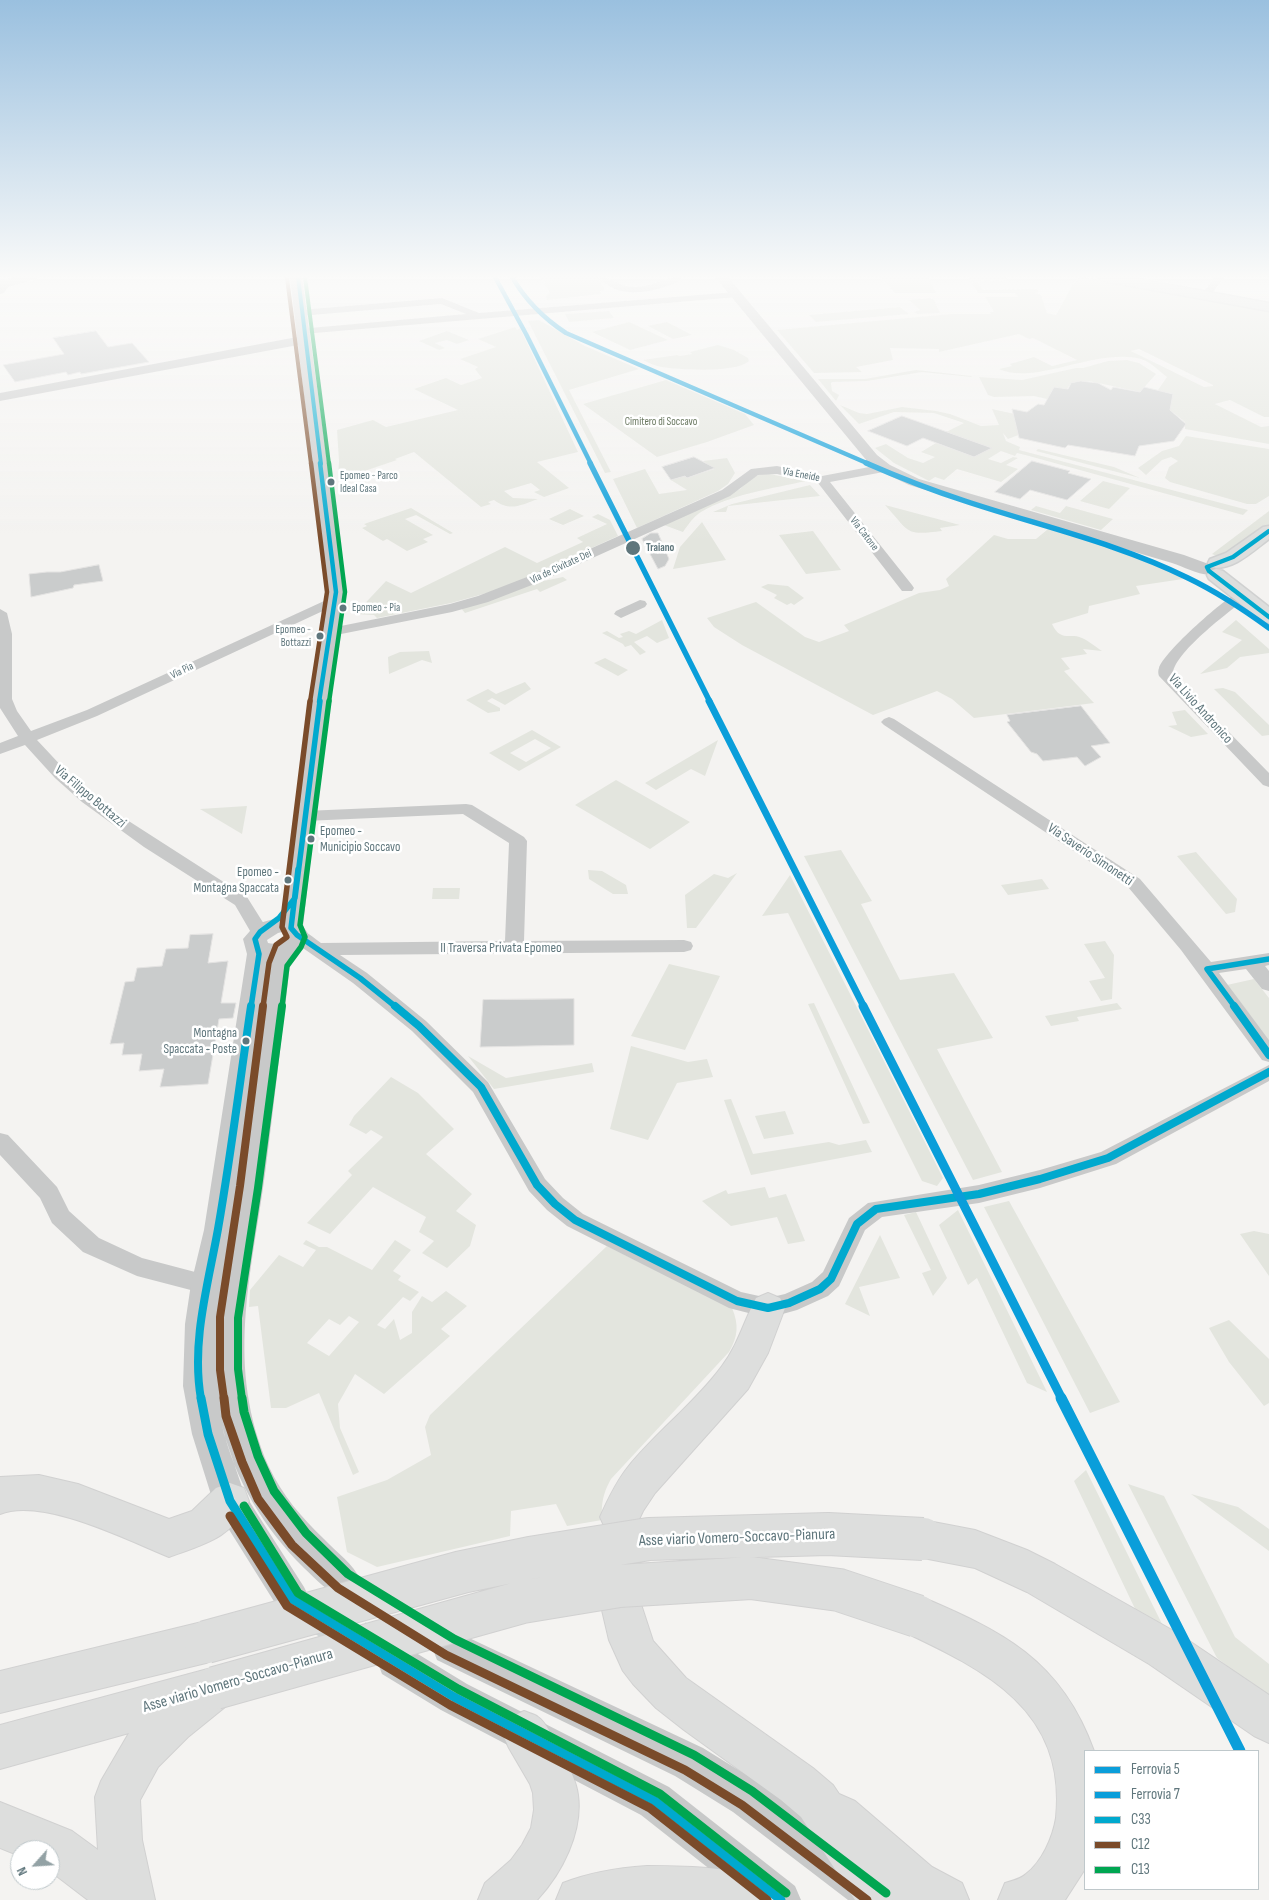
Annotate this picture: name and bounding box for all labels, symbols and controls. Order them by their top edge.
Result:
park label: Cimitero di Soccavo [625,415,697,429]
street label: Via Eneide [781,465,821,485]
place label: Epomeo - Parco Ideal Casa [340,469,398,495]
marker: Epomeo - Parco Ideal Casa [326,477,336,487]
street label: Via Catone [847,514,881,554]
marker: Traiano [624,539,642,557]
place label: Traiano [646,541,674,555]
street label: Via de Civitate Dei [528,547,594,587]
place label: Epomeo - Pia [352,601,400,615]
marker: Epomeo - Pia [338,603,348,613]
place label: Epomeo - Bottazzi [276,623,311,649]
marker: Epomeo - Bottazzi [315,631,325,641]
street label: Via Pia [168,660,196,682]
street label: Via Livio Andronico [1164,671,1236,747]
street label: Via Filippo Bottazzi [51,762,129,832]
street label: Via Saverio Simonetti [1044,820,1136,890]
place label: Epomeo - Municipio Soccavo [320,824,400,855]
marker: Epomeo - Municipio Soccavo [306,834,316,844]
place label: Epomeo - Montagna Spaccata [193,865,279,896]
marker: Epomeo - Montagna Spaccata [283,875,293,885]
street label: II Traversa Privata Epomeo [440,940,562,956]
place label: Montagna Spaccata - Poste [163,1026,237,1057]
marker: Montagna Spaccata - Poste [241,1036,251,1046]
street label: Asse viario Vomero-Soccavo-Pianura [638,1525,836,1551]
street label: Asse viario Vomero-Soccavo-Pianura [141,1645,335,1717]
legend [1084,1750,1259,1890]
text: Ferrovia 5 [1131,1760,1180,1779]
text: Ferrovia 7 [1131,1785,1180,1804]
text: C33 [1131,1810,1151,1829]
text: C12 [1131,1835,1150,1854]
north arrow [10,1840,60,1890]
text: C13 [1131,1860,1150,1879]
text: N [13,1864,31,1878]

